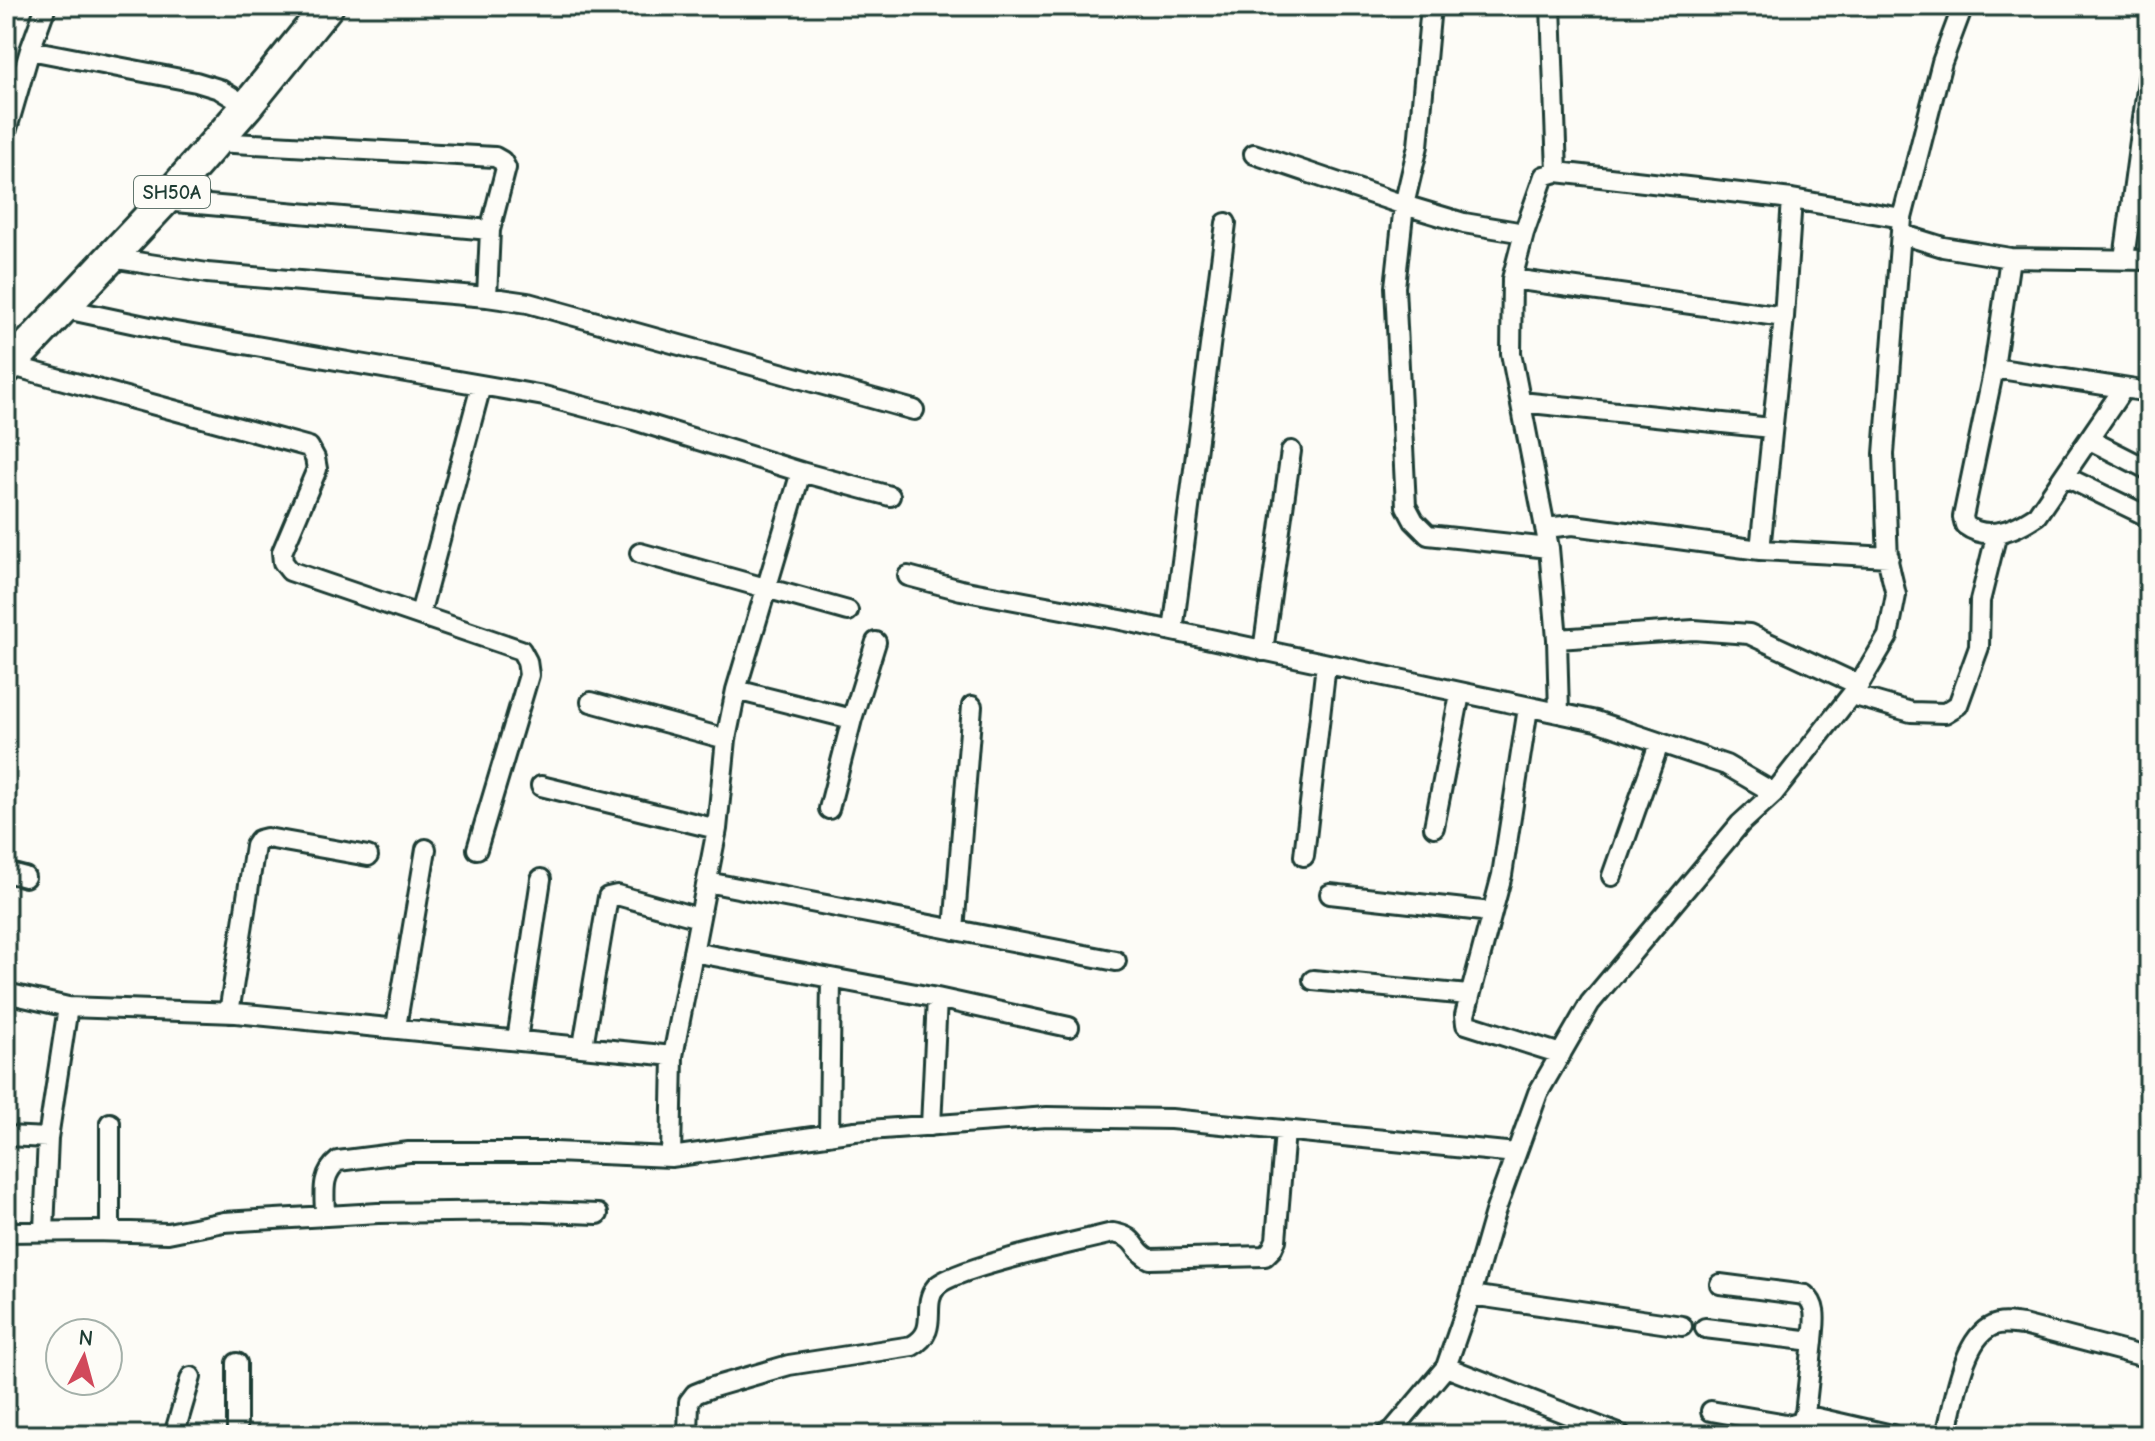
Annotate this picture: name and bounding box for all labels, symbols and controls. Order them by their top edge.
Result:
road number: SH50A [134,176,210,208]
north arrow [44,1317,124,1397]
text: N [77,1324,94,1352]

